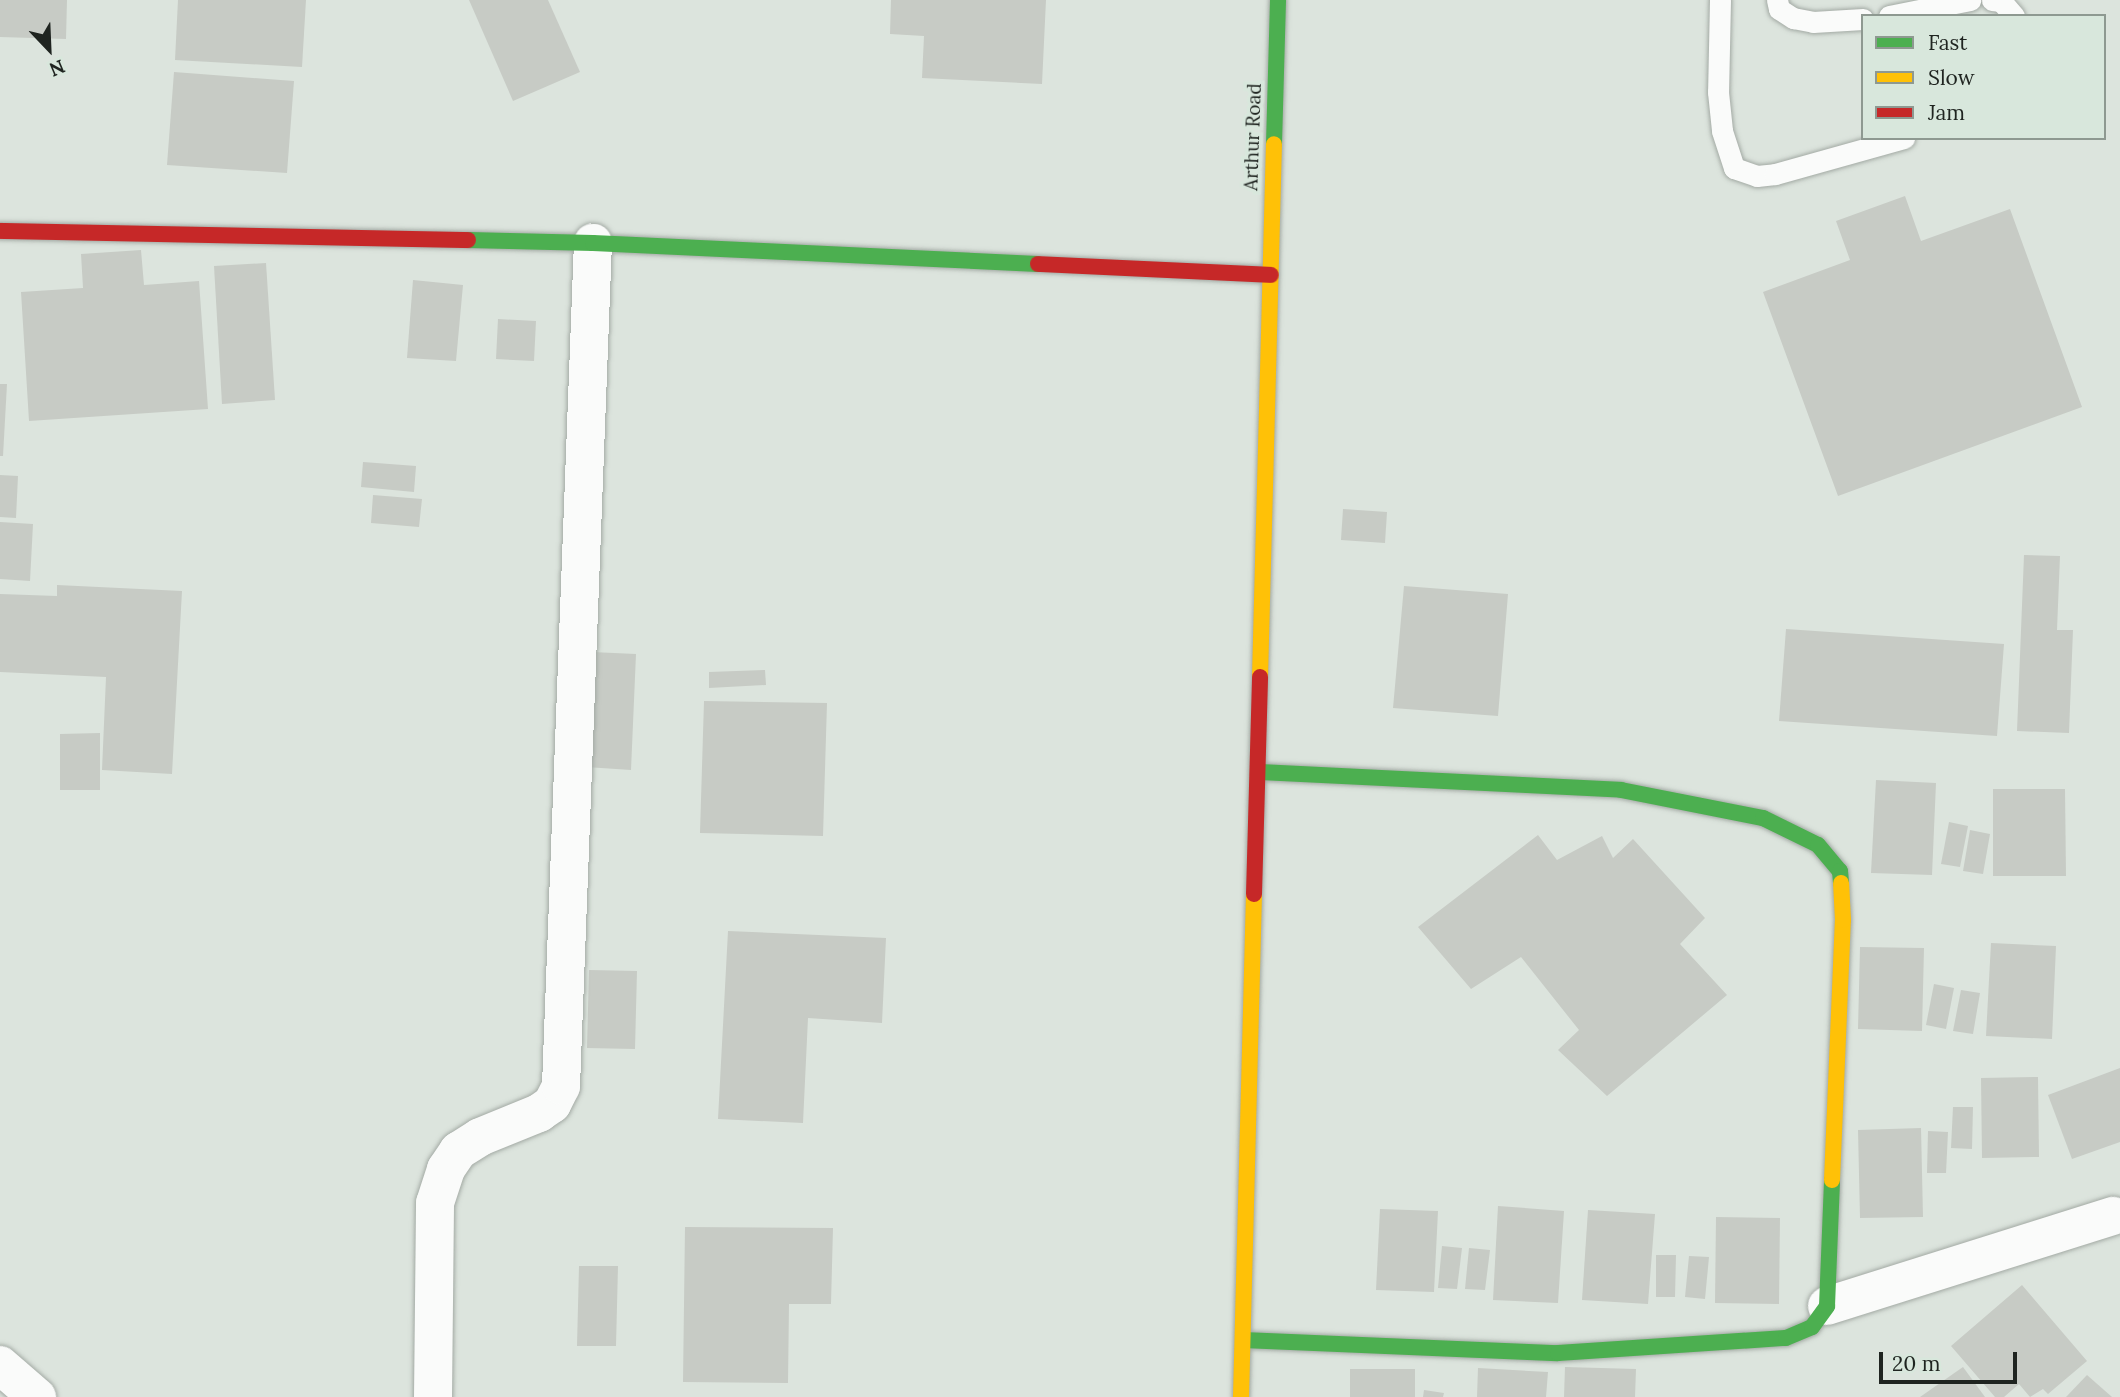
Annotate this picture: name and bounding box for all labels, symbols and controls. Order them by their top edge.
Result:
north arrow [14,14,84,84]
legend [1861,14,2106,140]
text: Fast [1928,29,1967,56]
text: N [46,54,69,82]
text: Slow [1928,64,1975,91]
street label: Arthur Road [1240,83,1266,191]
text: Jam [1928,99,1965,126]
scale bar [1882,1338,2020,1382]
text: 20 m [1892,1350,1941,1377]

